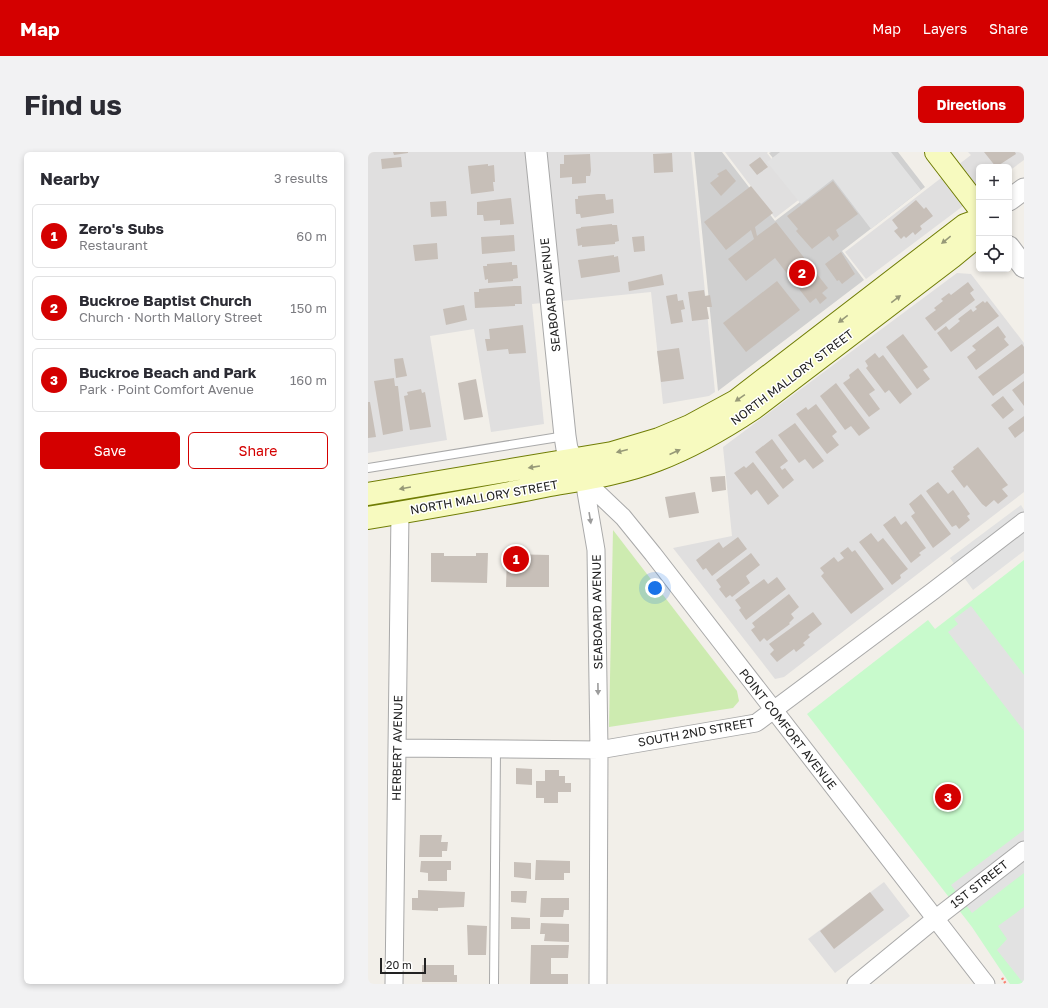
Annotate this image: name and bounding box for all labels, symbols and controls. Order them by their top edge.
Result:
text: Map [20,17,60,40]
text: Map [872,20,901,37]
text: Layers [923,20,967,37]
text: Share [989,20,1028,37]
button: Directions [918,86,1024,123]
text: Find us [24,88,122,121]
map controls [976,164,1012,272]
button: + [976,164,1012,200]
text: Nearby [40,168,100,189]
text: 3 results [274,170,328,186]
button: − [976,200,1012,236]
text: Zero's Subs [79,219,164,237]
text: 1 [51,228,57,244]
text: 60 m [296,228,327,244]
one-way arrow [940,235,951,244]
button: locate [976,236,1012,272]
text: Restaurant [79,237,148,253]
street label: SEABOARD AVENUE [537,237,563,353]
pin: 2 [789,258,815,288]
text: Buckroe Baptist Church [79,291,252,309]
one-way arrow [891,295,902,303]
text: 2 [50,300,58,316]
text: 150 m [290,300,327,316]
text: Church · North Mallory Street [79,309,263,325]
one-way arrow [838,315,849,324]
street label: NORTH MALLORY STREET [728,326,857,428]
text: Buckroe Beach and Park [79,363,256,381]
text: 3 [50,372,58,388]
text: 160 m [290,372,327,388]
text: Park · Point Comfort Avenue [79,381,254,397]
one-way arrow [734,394,745,402]
button: Save [40,432,180,469]
button: Share [188,432,328,469]
one-way arrow [616,448,628,454]
one-way arrow [669,449,681,455]
one-way arrow [527,464,540,470]
street label: NORTH MALLORY STREET [409,477,560,517]
one-way arrow [399,485,411,491]
one-way arrow [587,512,593,524]
pin: 1 [503,544,529,574]
street label: SEABOARD AVENUE [588,554,606,670]
your location [645,578,665,598]
street label: POINT COMFORT AVENUE [736,666,840,792]
one-way arrow [595,683,601,696]
street label: HERBERT AVENUE [389,695,405,801]
street label: SOUTH 2ND STREET [637,714,756,750]
pin: 3 [935,782,961,812]
street label: 1ST STREET [947,856,1011,911]
scale bar [380,956,426,975]
text: 20 m [386,958,412,971]

